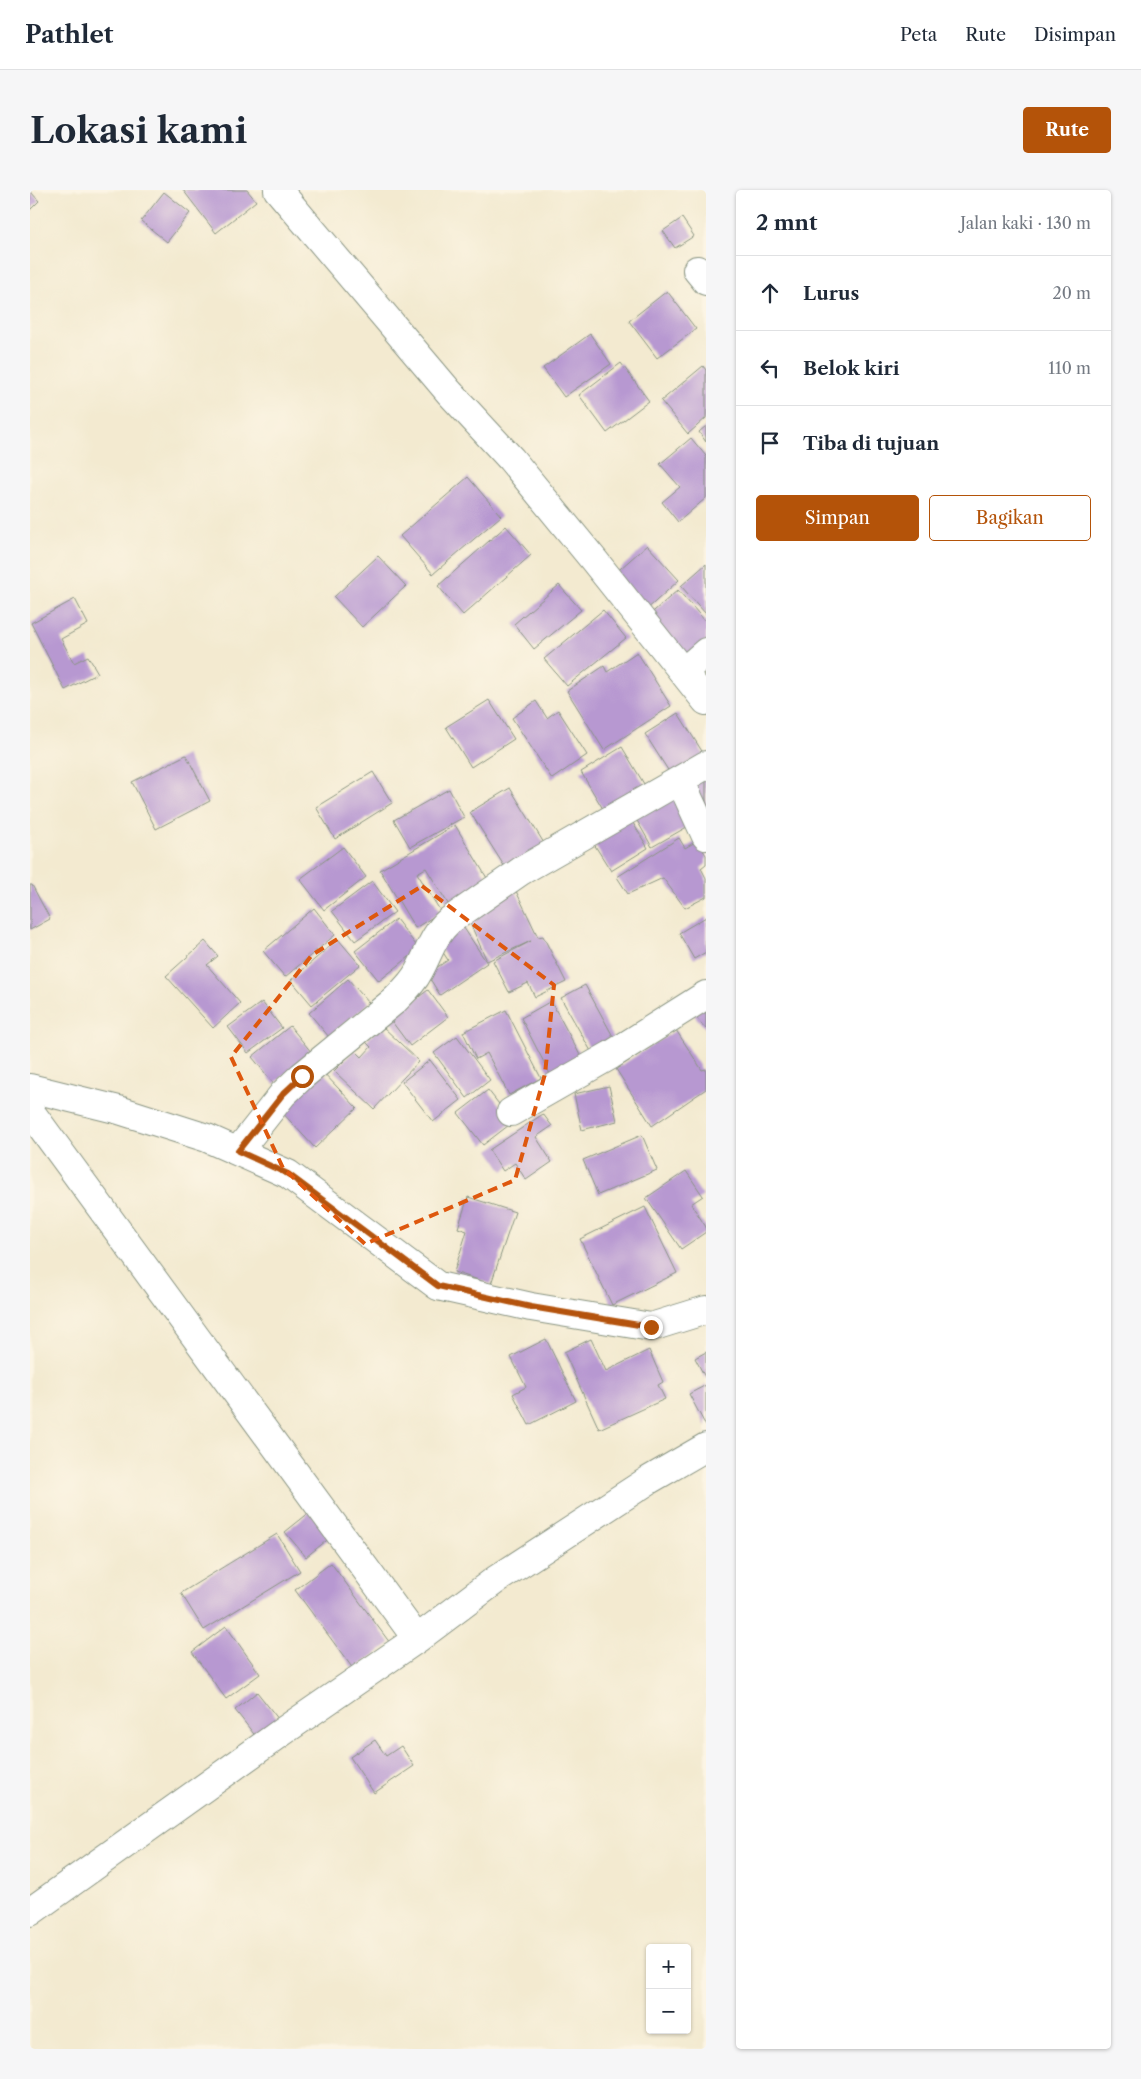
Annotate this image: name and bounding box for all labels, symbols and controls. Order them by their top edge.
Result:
text: Pathlet [25,20,113,49]
text: Peta [900,24,937,46]
text: Rute [965,24,1006,46]
text: Disimpan [1034,24,1116,46]
button: Rute [1023,107,1111,153]
text: Lokasi kami [30,109,247,152]
text: 2 mnt [756,210,817,235]
text: Jalan kaki · 130 m [960,213,1091,233]
icon: ahead [756,279,784,307]
text: Lurus [803,282,859,305]
text: 20 m [1052,283,1091,303]
icon: left [756,354,784,382]
text: Belok kiri [803,357,900,380]
text: 110 m [1048,358,1091,378]
icon: arrive [756,429,784,457]
text: Tiba di tujuan [803,432,939,455]
button: Simpan [756,495,919,541]
button: Bagikan [929,495,1091,541]
route start [291,1065,314,1088]
route end [640,1316,663,1339]
map controls [646,1944,691,2034]
button: + [646,1944,691,1989]
button: − [646,1989,691,2034]

